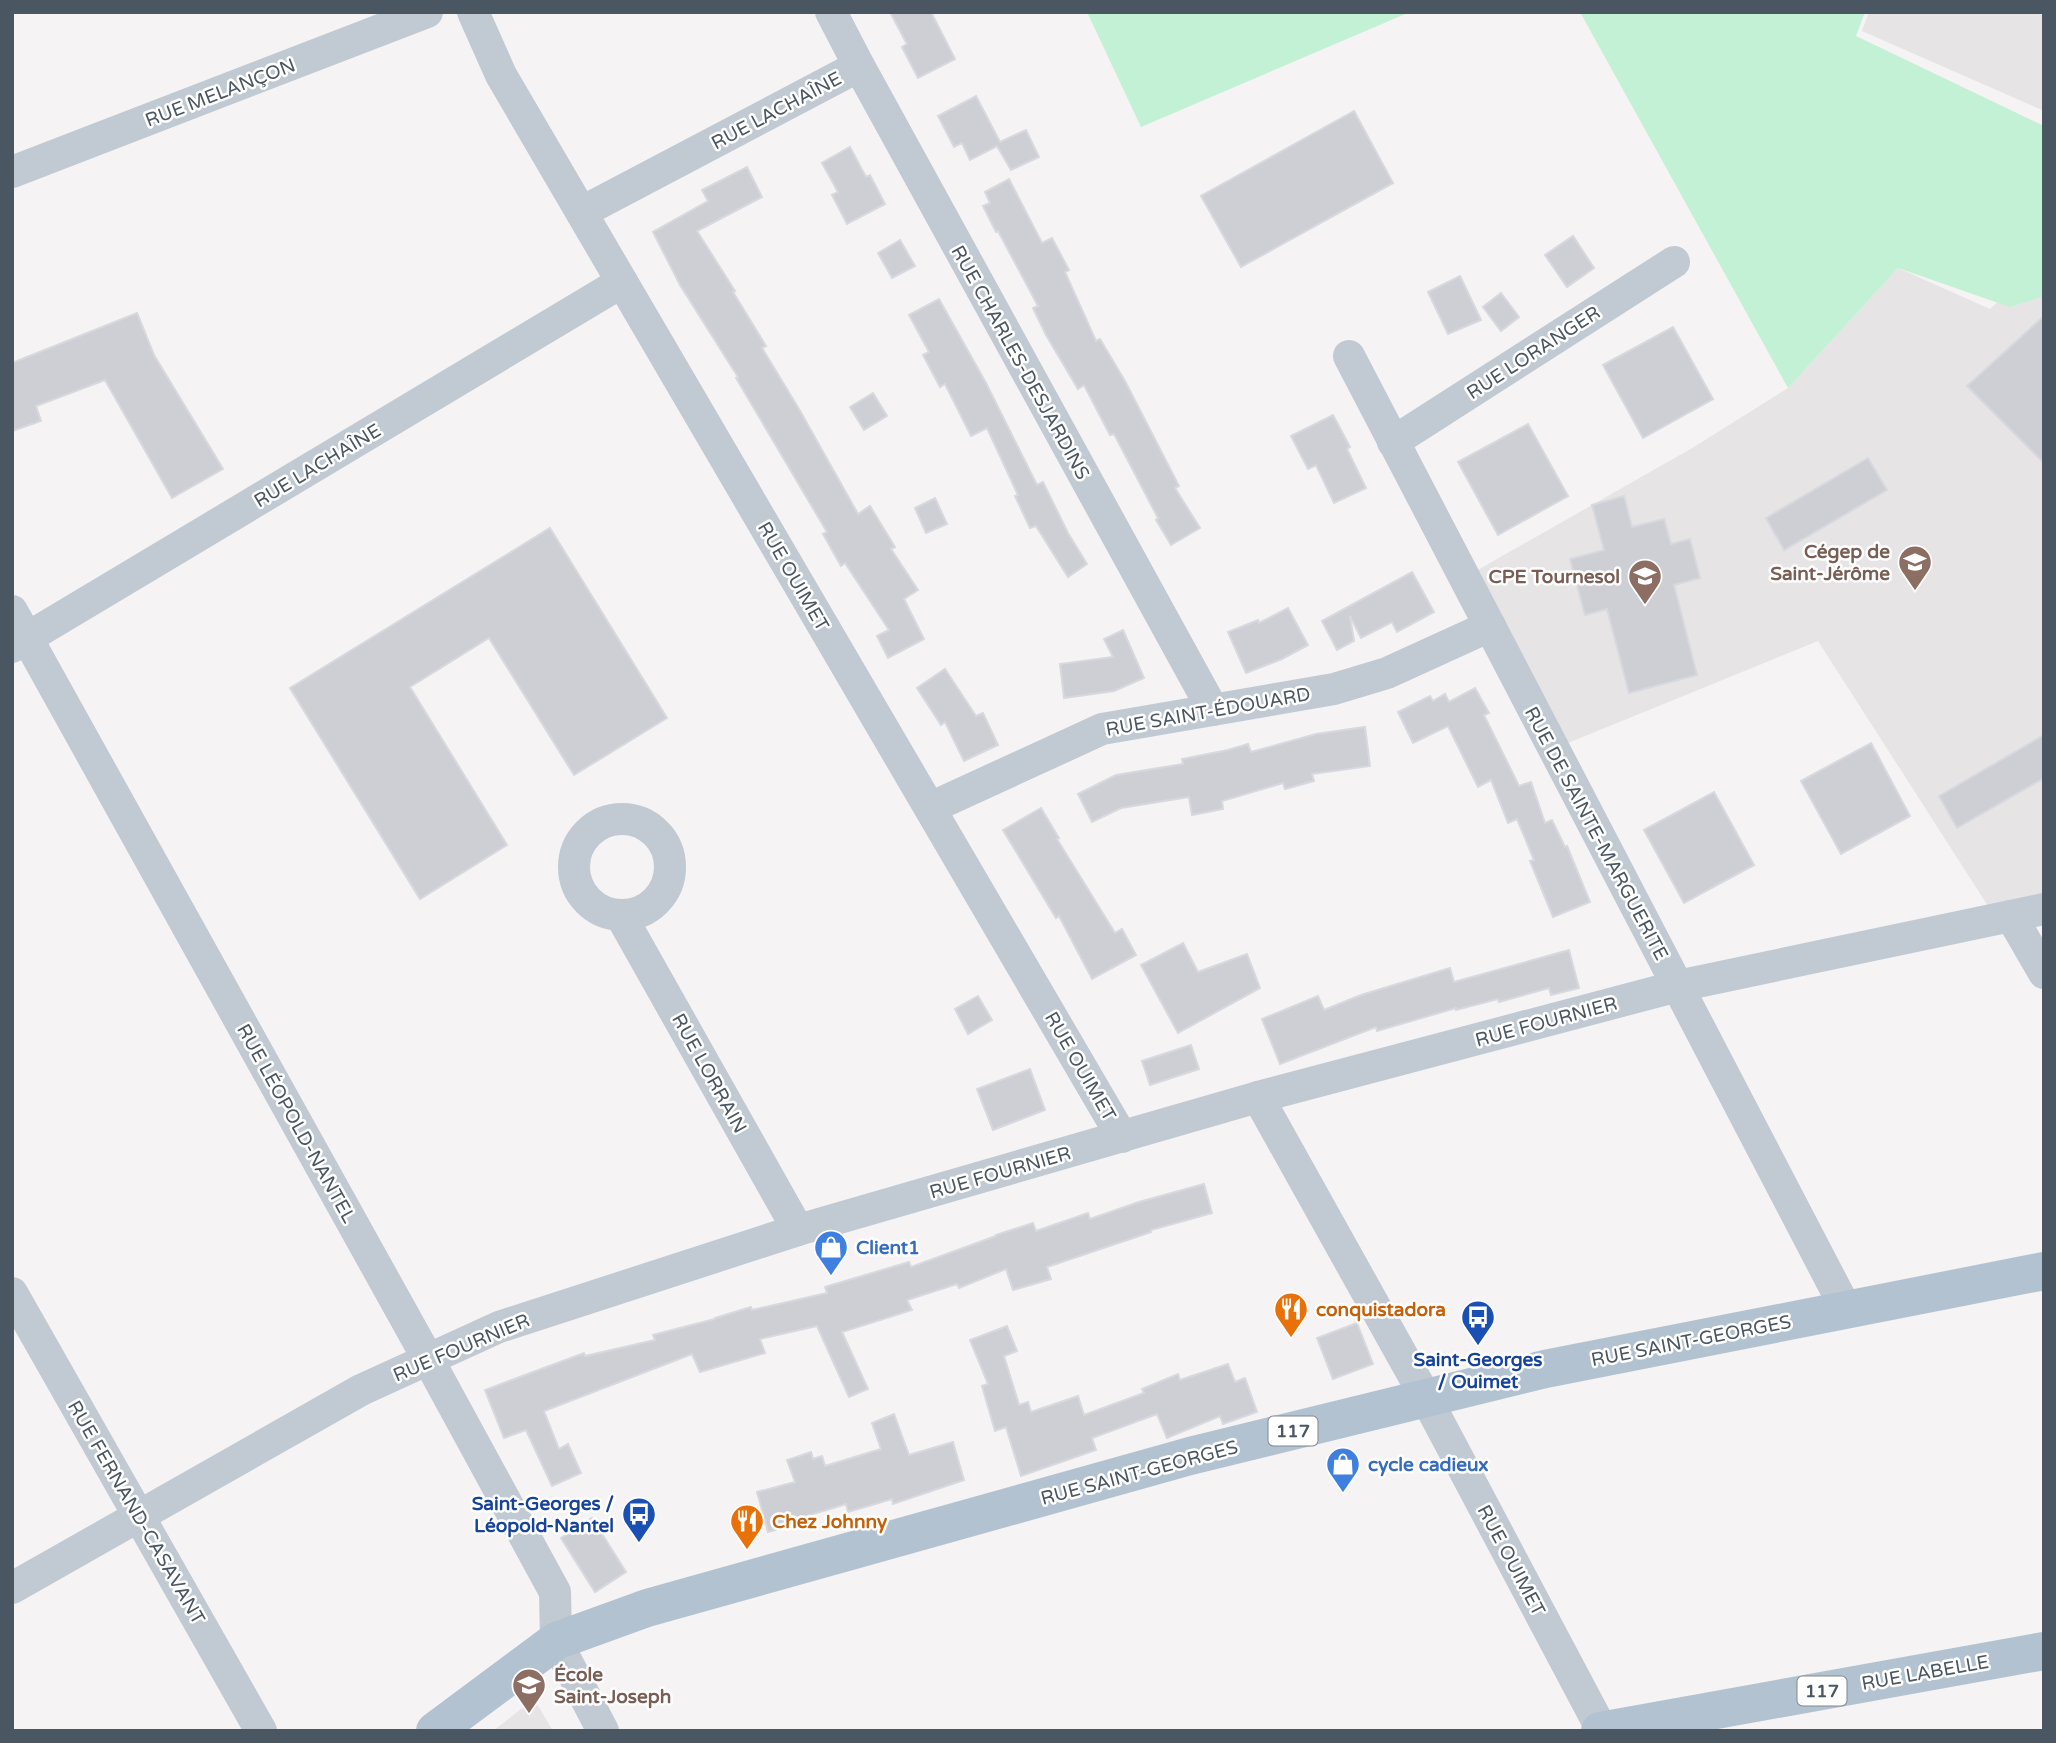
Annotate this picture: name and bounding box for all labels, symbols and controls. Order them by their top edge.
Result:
street label: RUE MELANÇON [142,54,299,132]
street label: RUE LACHAÎNE [708,67,845,154]
street label: RUE CHARLES-DESJARDINS [946,242,1094,483]
street label: RUE LORANGER [1463,302,1604,404]
street label: RUE LACHAÎNE [250,419,385,512]
street label: RUE OUIMET [753,518,833,635]
place label: Cégep de Saint-Jérôme [1770,541,1890,585]
school or university icon: Cégep de Saint-Jérôme [1896,543,1934,592]
school or university icon: CPE Tournesol [1626,557,1664,606]
place label: CPE Tournesol [1488,566,1620,588]
street label: RUE SAINT-ÉDOUARD [1104,683,1312,741]
street label: RUE DE SAINTE-MARGUERITE [1520,703,1672,964]
street label: RUE FOURNIER [1473,992,1620,1051]
street label: RUE OUIMET [1040,1008,1120,1125]
street label: RUE LORRAIN [667,1010,751,1137]
street label: RUE LÉOPOLD-NANTEL [232,1020,360,1227]
street label: RUE FOURNIER [927,1142,1073,1204]
shop icon: Client1 [812,1228,850,1277]
place label: Client1 [856,1237,920,1259]
restaurant icon: conquistadora [1272,1290,1310,1339]
bus stop icon: Saint-Georges / Ouimet [1459,1298,1497,1347]
place label: conquistadora [1316,1299,1446,1322]
street label: RUE FOURNIER [390,1309,533,1387]
street label: RUE SAINT-GEORGES [1589,1311,1793,1371]
place label: Saint-Georges / Ouimet [1413,1349,1543,1393]
street label: RUE FERNAND-CASAVANT [63,1397,210,1629]
road number: 117 [1268,1416,1318,1446]
street label: RUE SAINT-GEORGES [1038,1436,1240,1510]
shop icon: cycle cadieux [1324,1445,1362,1494]
place label: cycle cadieux [1368,1454,1489,1477]
place label: Saint-Georges / Léopold-Nantel [472,1493,614,1538]
bus stop icon: Saint-Georges / Léopold-Nantel [620,1495,658,1544]
street label: RUE OUIMET [1473,1501,1550,1620]
restaurant icon: Chez Johnny [728,1502,766,1551]
place label: Chez Johnny [772,1511,888,1534]
street label: RUE LABELLE [1860,1651,1991,1695]
place label: École Saint-Joseph [554,1663,671,1709]
school or university icon: École Saint-Joseph [510,1666,548,1715]
road number: 117 [1798,1676,1846,1706]

